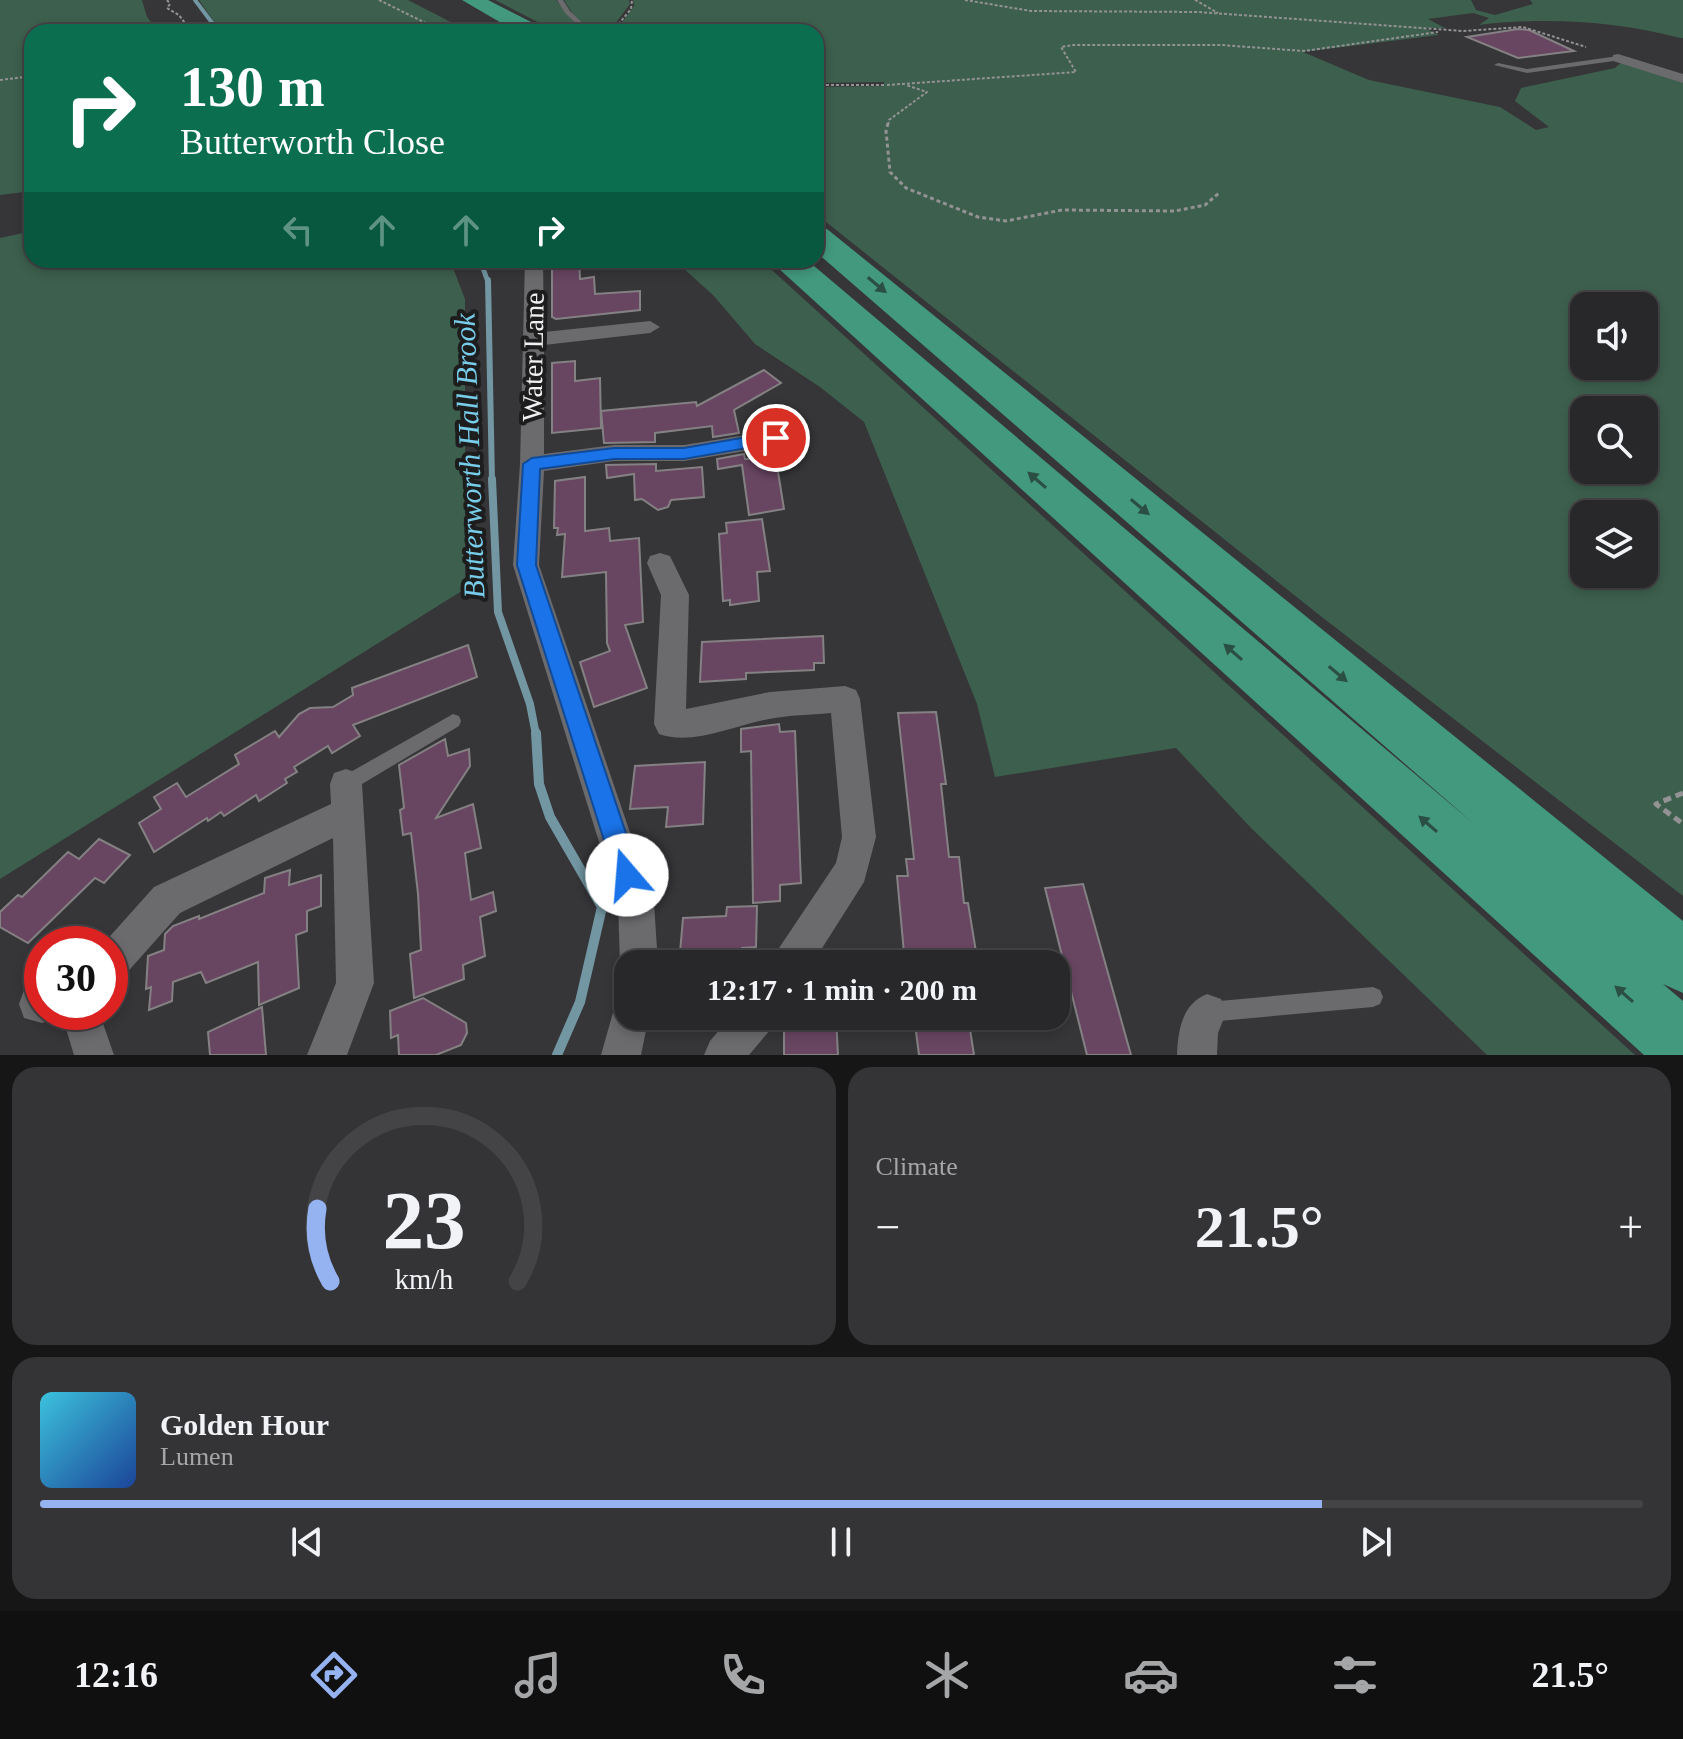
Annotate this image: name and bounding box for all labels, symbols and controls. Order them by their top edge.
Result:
icon: right [48,56,152,160]
text: 130 m [180,56,325,118]
text: Butterworth Close [180,122,445,162]
icon: left [276,208,320,252]
icon: ahead [360,208,404,252]
icon: ahead [444,208,488,252]
icon: right [528,208,572,252]
one-way arrow [866,276,886,293]
street label: Water Lane [516,292,550,422]
map controls [1570,292,1658,588]
button: sound [1570,292,1658,380]
water label: Butterworth Hall Brook [448,312,490,599]
button: search [1570,396,1658,484]
pin [742,404,810,472]
icon: arrive [754,416,798,460]
one-way arrow [1028,472,1048,489]
one-way arrow [1129,498,1149,515]
button: layers [1570,500,1658,588]
one-way arrow [1223,644,1243,661]
one-way arrow [1328,665,1348,682]
one-way arrow [1418,815,1437,833]
position arrow [585,833,669,917]
speed limit sign: 30 [24,926,128,1030]
text: 12:17 · 1 min · 200 m [707,973,977,1006]
one-way arrow [1614,986,1634,1003]
text: Climate [876,1152,958,1181]
text: 23 [382,1174,465,1266]
text: 21.5° [1195,1194,1324,1260]
text: − [876,1203,900,1252]
text: + [1618,1203,1643,1252]
text: km/h [394,1264,453,1295]
text: Golden Hour [160,1408,329,1441]
text: Lumen [160,1442,234,1471]
icon: previous [285,1520,329,1564]
icon: pause [819,1520,863,1564]
icon: next [1354,1520,1398,1564]
icon: directions [306,1647,362,1703]
icon: music [510,1647,566,1703]
icon: phone [715,1647,771,1703]
icon: climate [919,1647,975,1703]
icon: car [1123,1647,1179,1703]
icon: filters [1327,1647,1383,1703]
text: 12:16 [74,1655,158,1695]
text: 21.5° [1531,1655,1609,1695]

